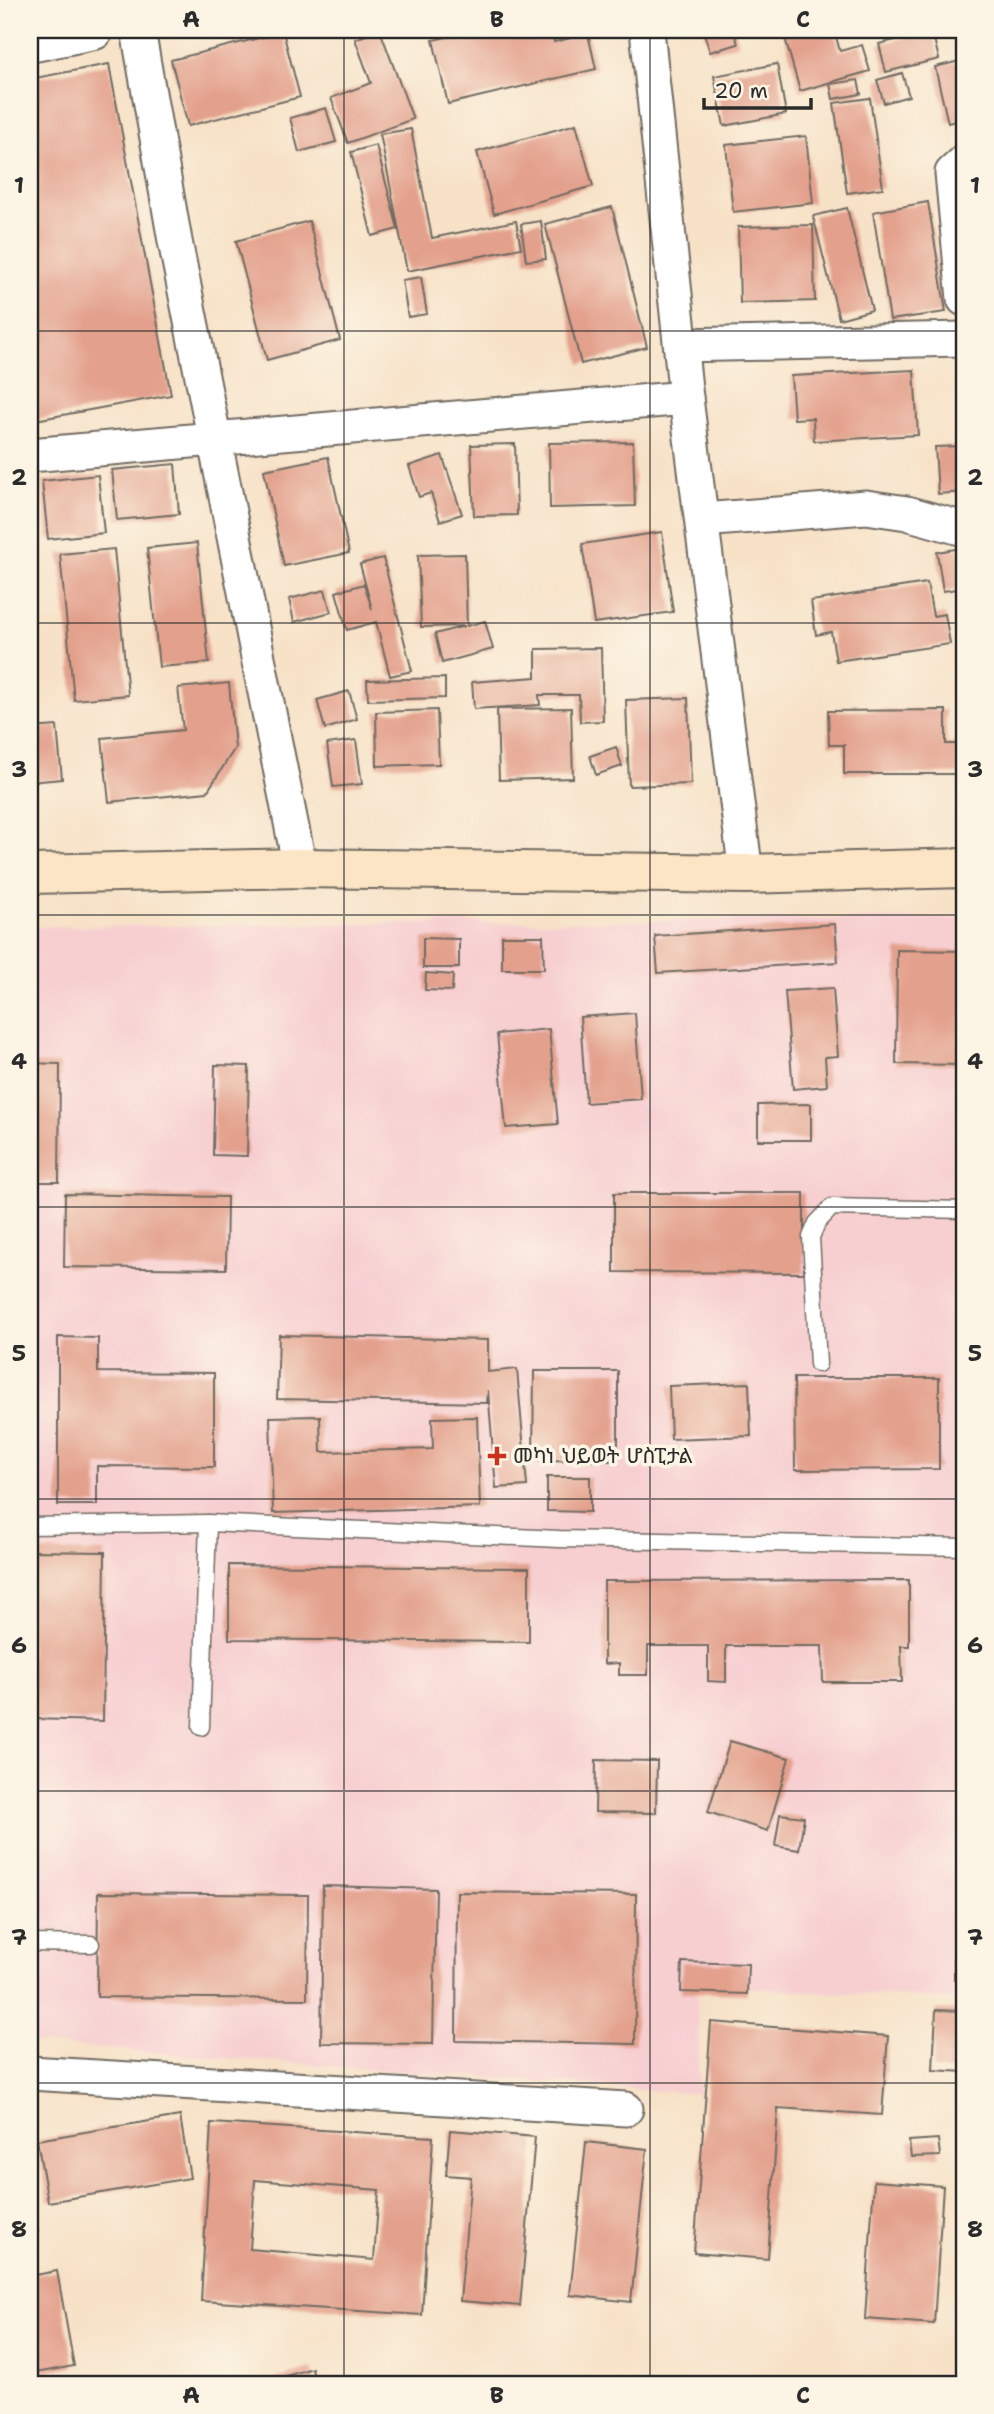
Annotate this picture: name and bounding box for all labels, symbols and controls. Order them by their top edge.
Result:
text: A [182,4,200,34]
text: B [490,4,504,34]
text: C [796,4,810,34]
scale bar [704,66,810,110]
text: 20 m [714,77,768,105]
text: 1 [14,170,24,200]
text: 1 [970,170,980,200]
text: 2 [11,462,27,492]
text: 2 [967,462,983,492]
text: 3 [11,754,27,784]
text: 3 [967,754,983,784]
text: 4 [11,1046,27,1076]
text: 4 [967,1046,983,1076]
text: 5 [12,1338,26,1368]
text: 5 [968,1338,982,1368]
place label: መካነ ህይወት ሆስፒታል [513,1442,693,1470]
marker: መካነ ህይወት ሆስፒታል [487,1446,507,1466]
text: 6 [11,1630,27,1660]
text: 6 [967,1630,983,1660]
text: 7 [11,1922,27,1952]
text: 7 [967,1922,983,1952]
text: 8 [11,2214,27,2244]
text: 8 [967,2214,983,2244]
text: A [182,2380,200,2410]
text: B [490,2380,504,2410]
text: C [796,2380,810,2410]

